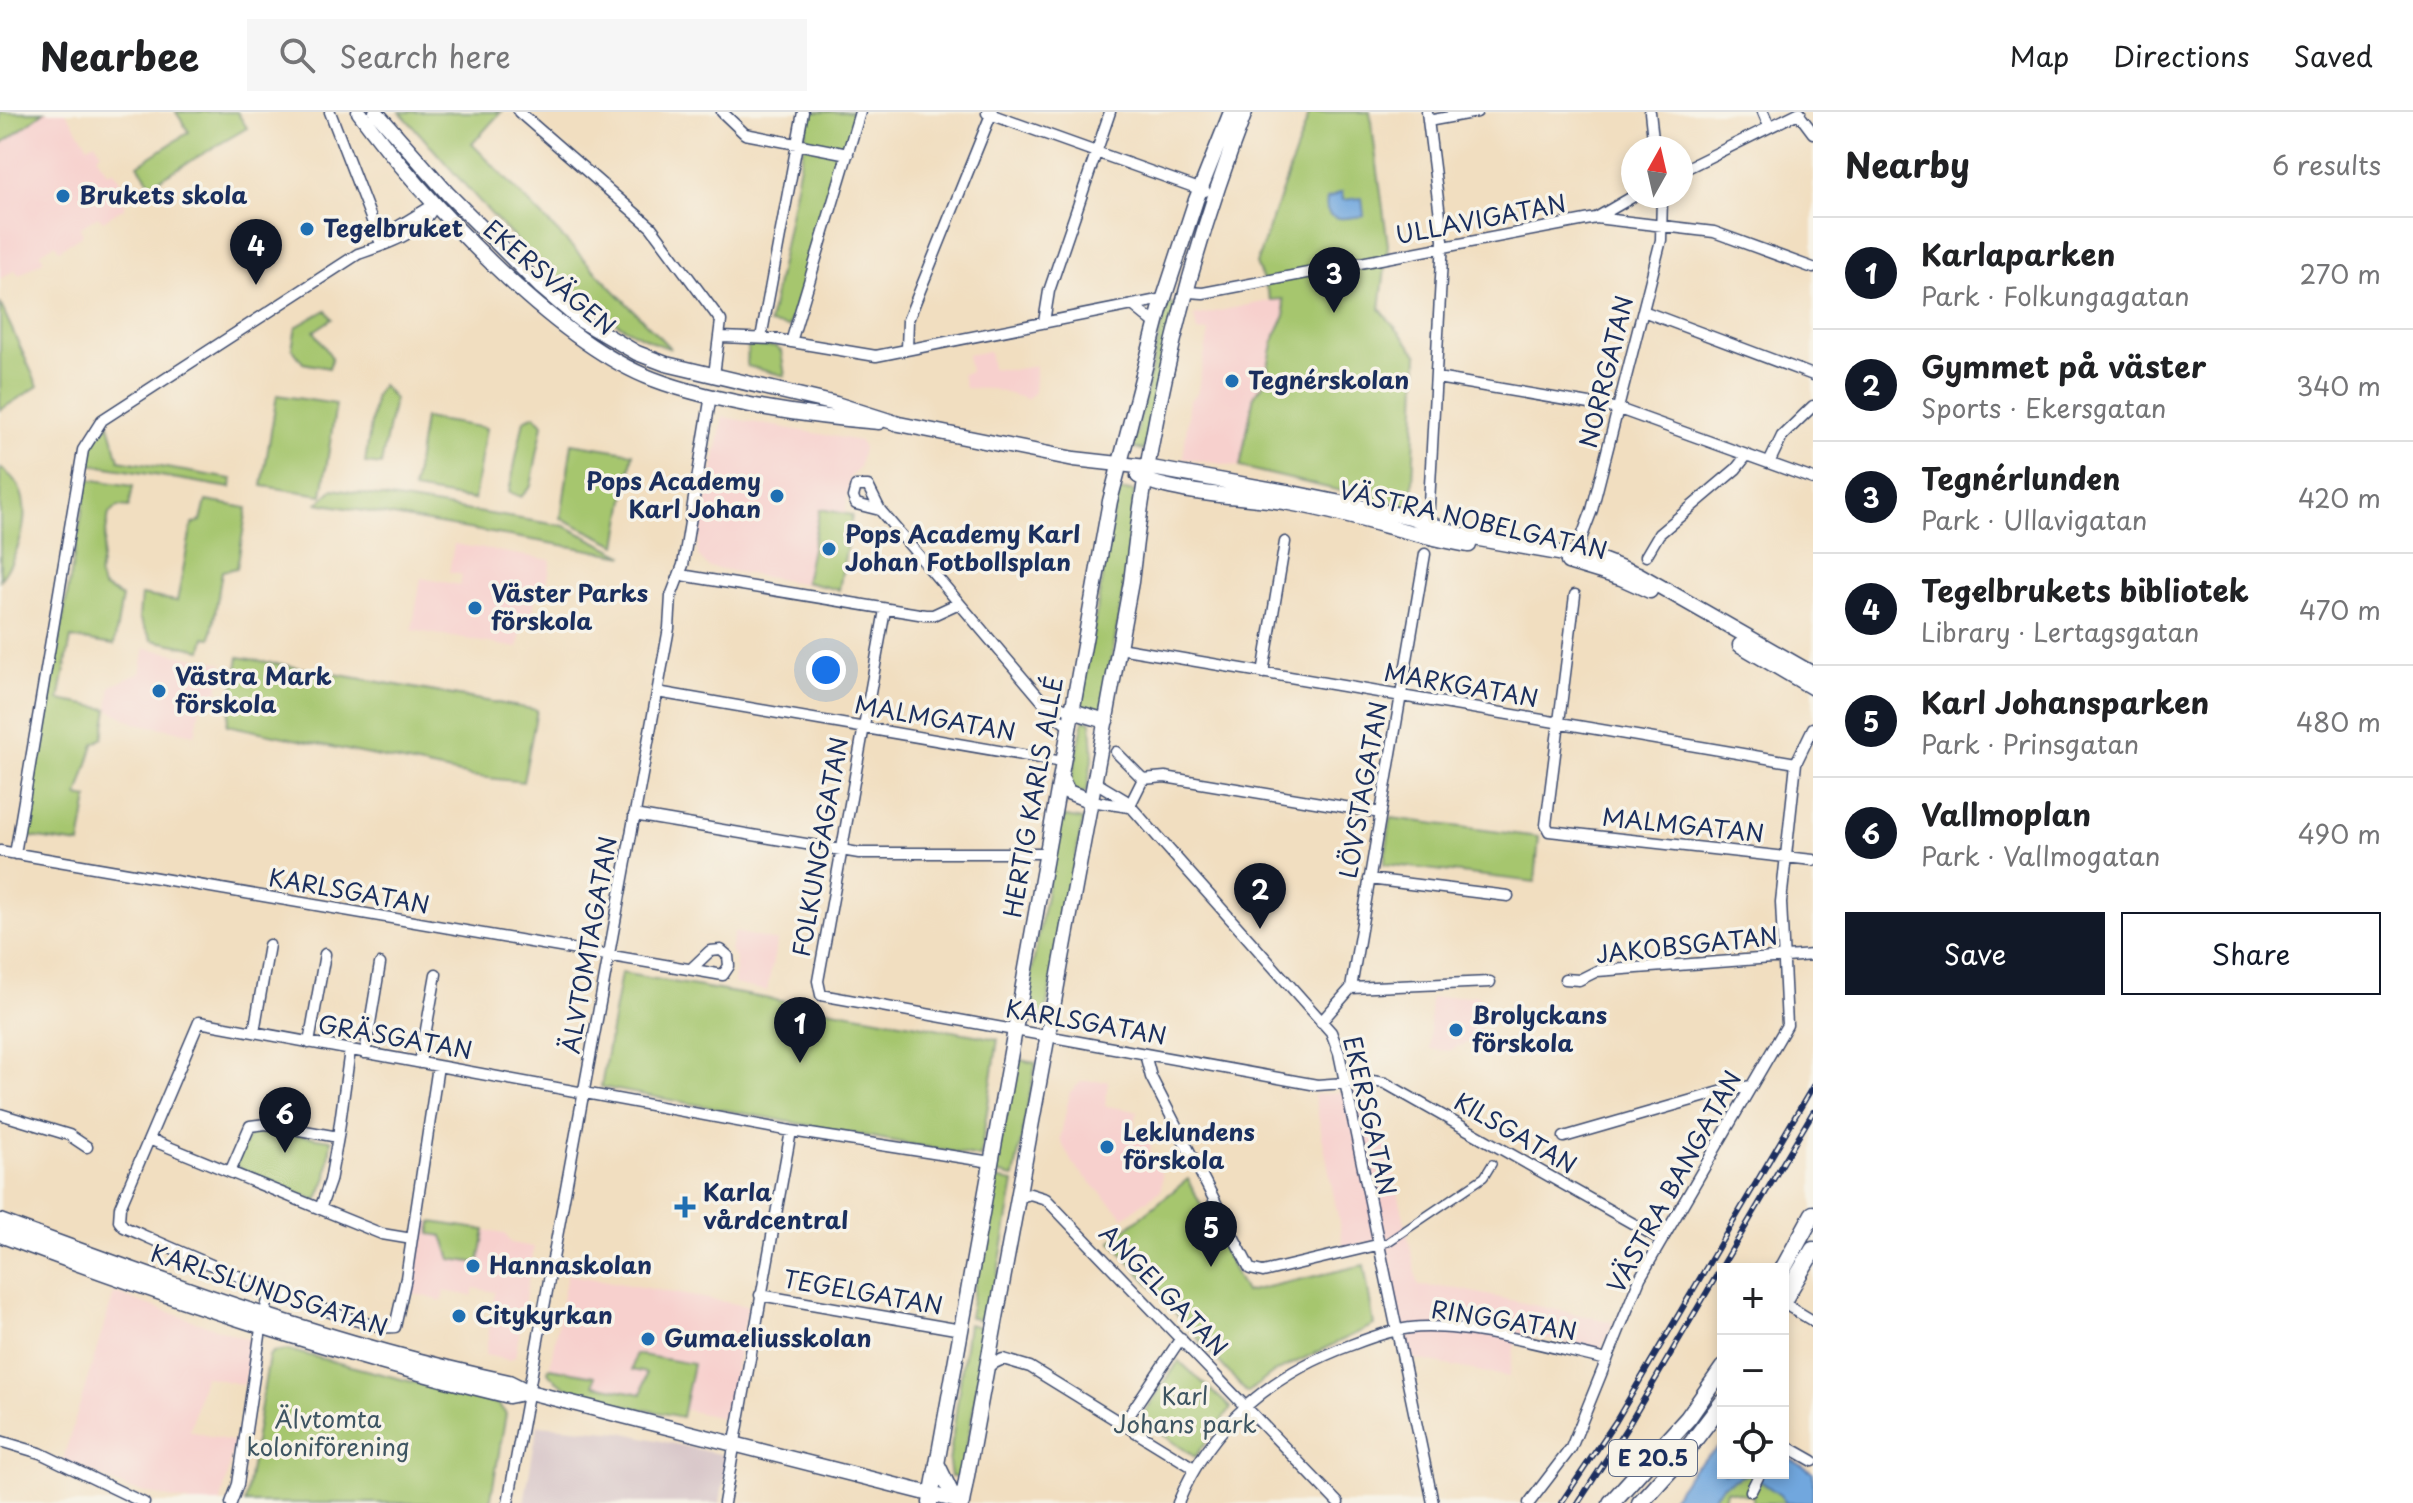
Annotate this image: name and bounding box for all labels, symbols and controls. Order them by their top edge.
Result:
search box [247,19,807,91]
text: Nearbee [40,27,199,84]
icon: search [275,33,319,77]
text: Search here [339,33,511,78]
text: Map [2010,34,2069,77]
text: Directions [2113,34,2250,77]
text: Saved [2294,34,2373,77]
north arrow [1621,136,1693,208]
text: Nearby [1845,138,1970,190]
text: 6 results [2272,145,2381,184]
place label: Brukets skola [79,176,248,212]
street label: ULLAVIGATAN [1392,184,1569,252]
marker: Brukets skola [54,187,72,205]
place label: Tegelbruket [323,209,463,245]
street label: EKERSVÄGEN [476,210,624,343]
pin: 4 [230,219,282,285]
marker: Tegelbruket [298,220,316,238]
text: Karlaparken [1921,231,2115,276]
pin: 3 [1308,247,1360,313]
text: 1 [1865,254,1877,293]
text: 270 m [2300,254,2381,293]
text: Park · Folkungagatan [1921,276,2190,315]
street label: NORRGATAN [1569,291,1641,452]
text: Gymmet på väster [1921,343,2206,388]
place label: Tegnérskolan [1248,361,1409,397]
text: 2 [1862,366,1880,405]
text: 340 m [2296,366,2381,405]
marker: Tegnérskolan [1223,372,1241,390]
text: Sports · Ekersgatan [1921,388,2166,427]
text: Tegnérlunden [1921,455,2121,500]
place label: Pops Academy Karl Johan [586,462,761,526]
street label: VÄSTRA NOBELGATAN [1336,471,1611,567]
text: 3 [1862,478,1880,517]
text: 420 m [2298,478,2381,517]
marker: Pops Academy Karl Johan [768,487,786,505]
text: Park · Ullavigatan [1921,500,2147,539]
place label: Pops Academy Karl Johan Fotbollsplan [845,515,1080,579]
marker: Pops Academy Karl Johan Fotbollsplan [820,540,838,558]
text: Tegelbrukets bibliotek [1921,567,2249,612]
place label: Väster Parks förskola [491,574,648,638]
text: 4 [1862,590,1880,629]
text: 470 m [2299,590,2381,629]
marker: Väster Parks förskola [466,599,484,617]
text: Library · Lertagsgatan [1921,612,2200,651]
your location [806,650,846,690]
street label: MARKGATAN [1381,653,1541,715]
place label: Västra Mark förskola [175,657,332,721]
street label: HERTIG KARLS ALLÉ [993,673,1071,920]
text: Karl Johansparken [1921,679,2209,724]
marker: Västra Mark förskola [150,682,168,700]
street label: MALMGATAN [852,685,1019,749]
street label: LÖVSTAGATAN [1329,698,1395,881]
text: 5 [1863,702,1879,741]
text: 480 m [2296,702,2381,741]
text: Park · Prinsgatan [1921,724,2139,763]
street label: FOLKUNGAGATAN [782,734,856,959]
text: Vallmoplan [1921,791,2091,836]
street label: MALMGATAN [1600,798,1766,850]
text: 6 [1862,814,1880,853]
text: 490 m [2298,814,2381,853]
street label: ÄLVTOMTAGATAN [551,833,625,1056]
text: Park · Vallmogatan [1921,836,2160,875]
street label: KARLSGATAN [266,858,433,922]
pin: 2 [1234,863,1286,929]
button: Save [1845,912,2105,995]
button: Share [2121,912,2381,995]
street label: JAKOBSGATAN [1594,917,1780,971]
street label: KARLSGATAN [1003,989,1170,1053]
place label: Brolyckans förskola [1472,996,1607,1060]
pin: 1 [774,997,826,1063]
street label: GRÄSGATAN [315,1005,475,1067]
marker: Brolyckans förskola [1447,1021,1465,1039]
street label: EKERSGATAN [1335,1032,1407,1199]
street label: VÄSTRA BANGATAN [1597,1063,1749,1299]
street label: KILSGATAN [1448,1083,1584,1182]
pin: 6 [259,1087,311,1153]
place label: Leklundens förskola [1123,1113,1255,1177]
marker: Leklundens förskola [1098,1138,1116,1156]
place label: Karla vårdcentral [703,1173,848,1237]
marker: Karla vårdcentral [674,1196,696,1218]
pin: 5 [1185,1201,1237,1267]
street label: ANGELGATAN [1092,1215,1237,1364]
street label: KARLSLUNDSGATAN [146,1234,393,1344]
place label: Hannaskolan [489,1246,652,1282]
marker: Hannaskolan [464,1257,482,1275]
street label: TEGELGATAN [781,1259,946,1323]
map controls [1717,1263,1789,1479]
button: + [1717,1263,1789,1335]
street label: RINGGATAN [1429,1290,1580,1348]
place label: Citykyrkan [475,1296,613,1332]
marker: Citykyrkan [450,1307,468,1325]
place label: Gumaeliusskolan [664,1319,871,1355]
marker: Gumaeliusskolan [639,1330,657,1348]
button: − [1717,1335,1789,1407]
park label: Karl Johans park [1113,1377,1257,1441]
park label: Älvtomta koloniförening [246,1400,410,1464]
button: locate [1717,1407,1789,1479]
road number: E 20.5 [1609,1440,1697,1476]

